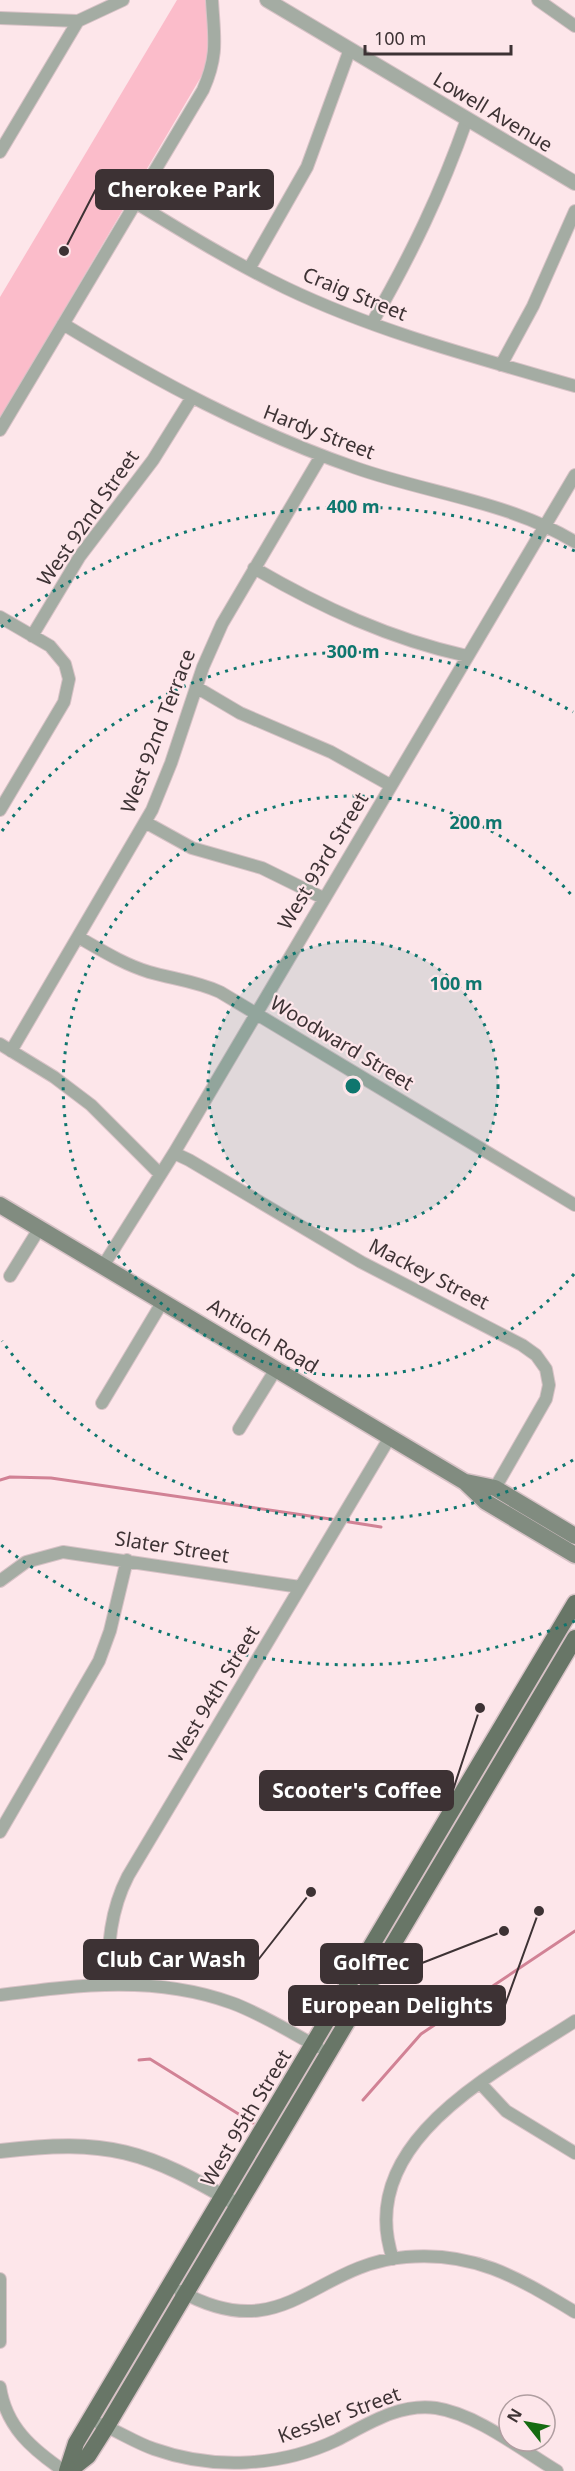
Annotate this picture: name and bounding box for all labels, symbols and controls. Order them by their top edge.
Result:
scale bar [365,18,510,56]
text: 100 m [374,26,426,50]
street label: Lowell Avenue [428,65,558,158]
callout: Cherokee Park [96,170,273,209]
text: Cherokee Park [107,175,262,203]
street label: Craig Street [299,260,411,327]
street label: Hardy Street [260,398,379,465]
street label: West 92nd Street [31,444,145,591]
text: 400 m [326,494,380,518]
text: 300 m [326,639,380,663]
street label: West 92nd Terrace [114,645,201,817]
street label: West 93rd Street [271,787,374,934]
text: 200 m [449,810,503,834]
text: 100 m [429,971,483,995]
street label: Woodward Street [266,989,419,1096]
centre of rings [343,1076,363,1096]
street label: Mackey Street [364,1232,494,1315]
street label: Antioch Road [203,1292,324,1379]
street label: Slater Street [113,1524,231,1569]
street label: West 94th Street [162,1620,265,1767]
callout: Scooter's Coffee [260,1771,453,1810]
text: Scooter's Coffee [272,1776,442,1804]
callout: Club Car Wash [84,1940,258,1979]
callout: GolfTec [321,1944,422,1983]
text: Club Car Wash [96,1945,246,1973]
text: GolfTec [333,1948,410,1976]
callout: European Delights [289,1986,505,2025]
text: European Delights [301,1991,493,2019]
street label: West 95th Street [194,2044,297,2191]
street label: Kessler Street [274,2380,404,2449]
north arrow [497,2393,557,2453]
text: N [501,2404,527,2427]

